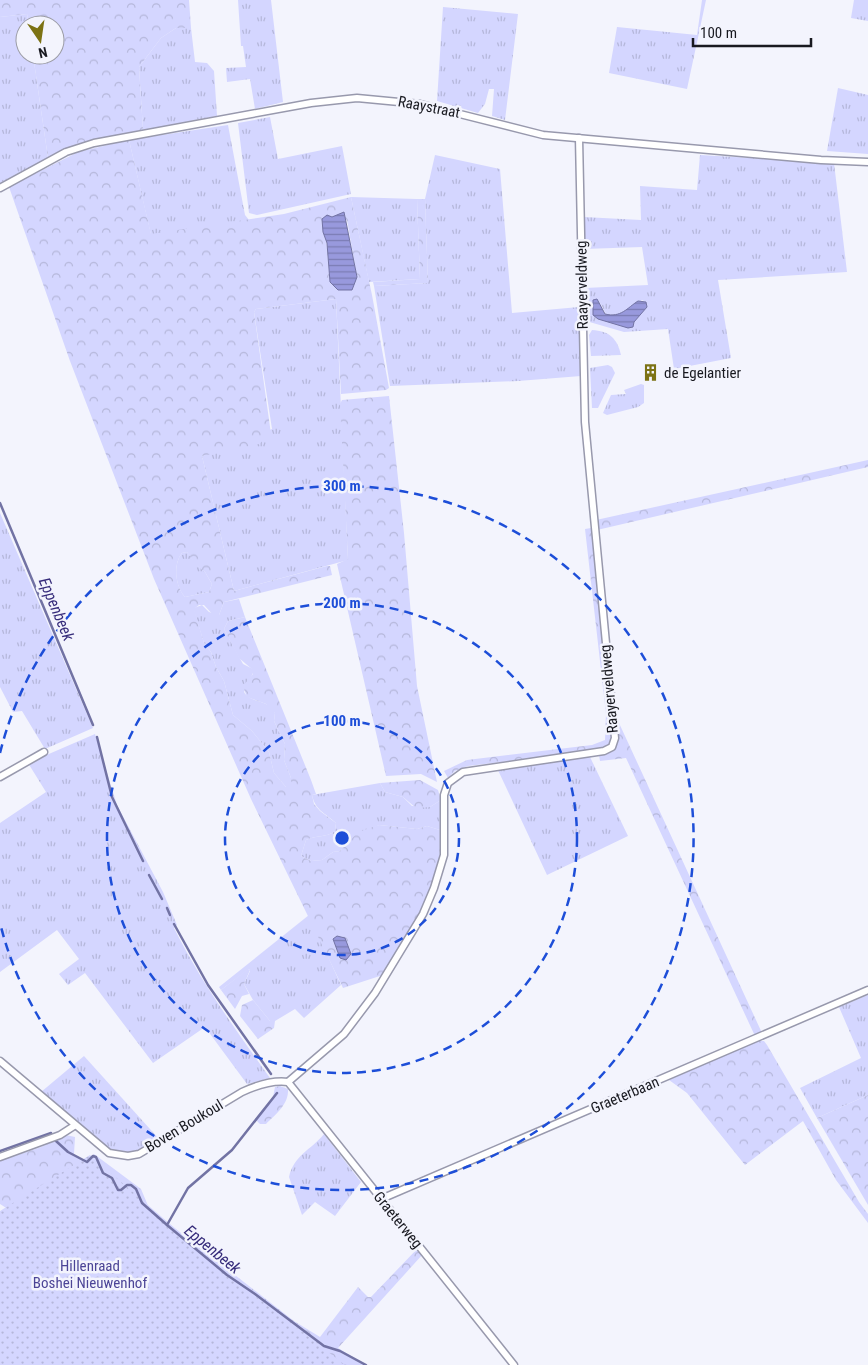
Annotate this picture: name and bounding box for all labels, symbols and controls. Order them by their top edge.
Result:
north arrow [15,15,65,65]
scale bar [693,15,810,47]
text: 100 m [700,24,737,42]
text: N [37,44,49,61]
street label: Raaystraat [396,92,462,122]
street label: Raayerveldweg [572,241,592,329]
building icon: de Egelantier [640,363,660,383]
place label: de Egelantier [664,364,741,382]
text: 300 m [323,477,361,495]
water label: Eppenbeek [35,575,79,645]
text: 200 m [323,594,361,612]
street label: Raayerveldweg [596,644,622,734]
text: 100 m [323,712,361,730]
centre of rings [333,829,351,847]
street label: Graeterbaan [588,1073,662,1117]
street label: Boven Boukoul [142,1096,226,1156]
street label: Graeterweg [370,1188,426,1252]
water label: Eppenbeek [181,1221,245,1278]
park label: Hillenraad Boshei Nieuwenhof [33,1257,147,1292]

